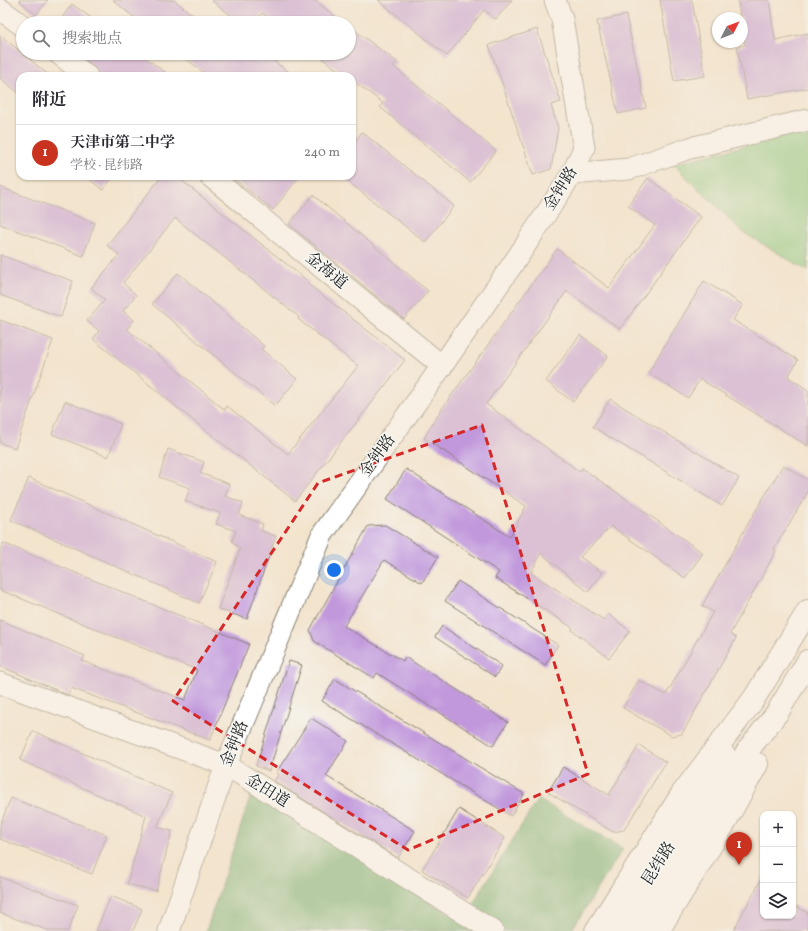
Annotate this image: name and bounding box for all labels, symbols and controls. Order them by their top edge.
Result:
north arrow [712,12,748,48]
search box [16,16,356,60]
icon: search [30,27,52,49]
text: 搜索地点 [62,29,122,50]
text: 附近 [32,89,66,112]
text: 天津市第二中学 [70,133,175,154]
text: 1 [42,144,48,162]
text: 240 m [304,144,340,162]
text: 学校 · 昆纬路 [70,157,143,175]
street label: 金钟路 [539,163,583,215]
street label: 金海道 [300,247,352,295]
street label: 金钟路 [355,430,401,482]
your location [324,560,344,580]
street label: 金钟路 [216,718,254,770]
street label: 金田道 [241,769,293,813]
map controls [760,811,796,919]
button: + [760,811,796,847]
pin: 1 [726,832,752,865]
street label: 昆纬路 [637,838,681,890]
button: − [760,847,796,883]
button: layers [760,883,796,919]

